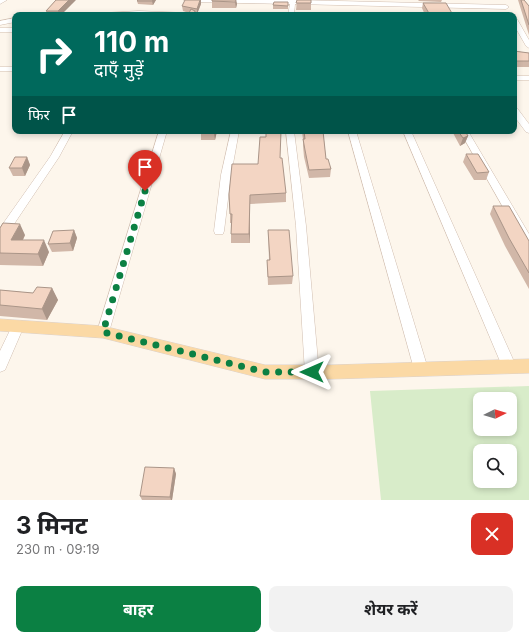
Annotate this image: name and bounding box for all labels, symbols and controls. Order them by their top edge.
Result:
text: 110 m [94,25,169,59]
icon: right [28,28,80,80]
text: दाएँ मुड़ें [94,59,144,80]
icon: arrive [58,104,80,126]
text: फिर [28,105,50,124]
pin [128,150,162,191]
icon: arrive [134,156,156,178]
position arrow [291,351,333,393]
north arrow [473,392,517,436]
map controls [473,392,517,488]
button: search [473,444,517,488]
text: 3 मिनट [16,511,88,540]
button: close [471,513,513,555]
text: 230 m · 09:19 [16,541,100,557]
button: बाहर [16,586,261,632]
button: शेयर करें [269,586,513,632]

